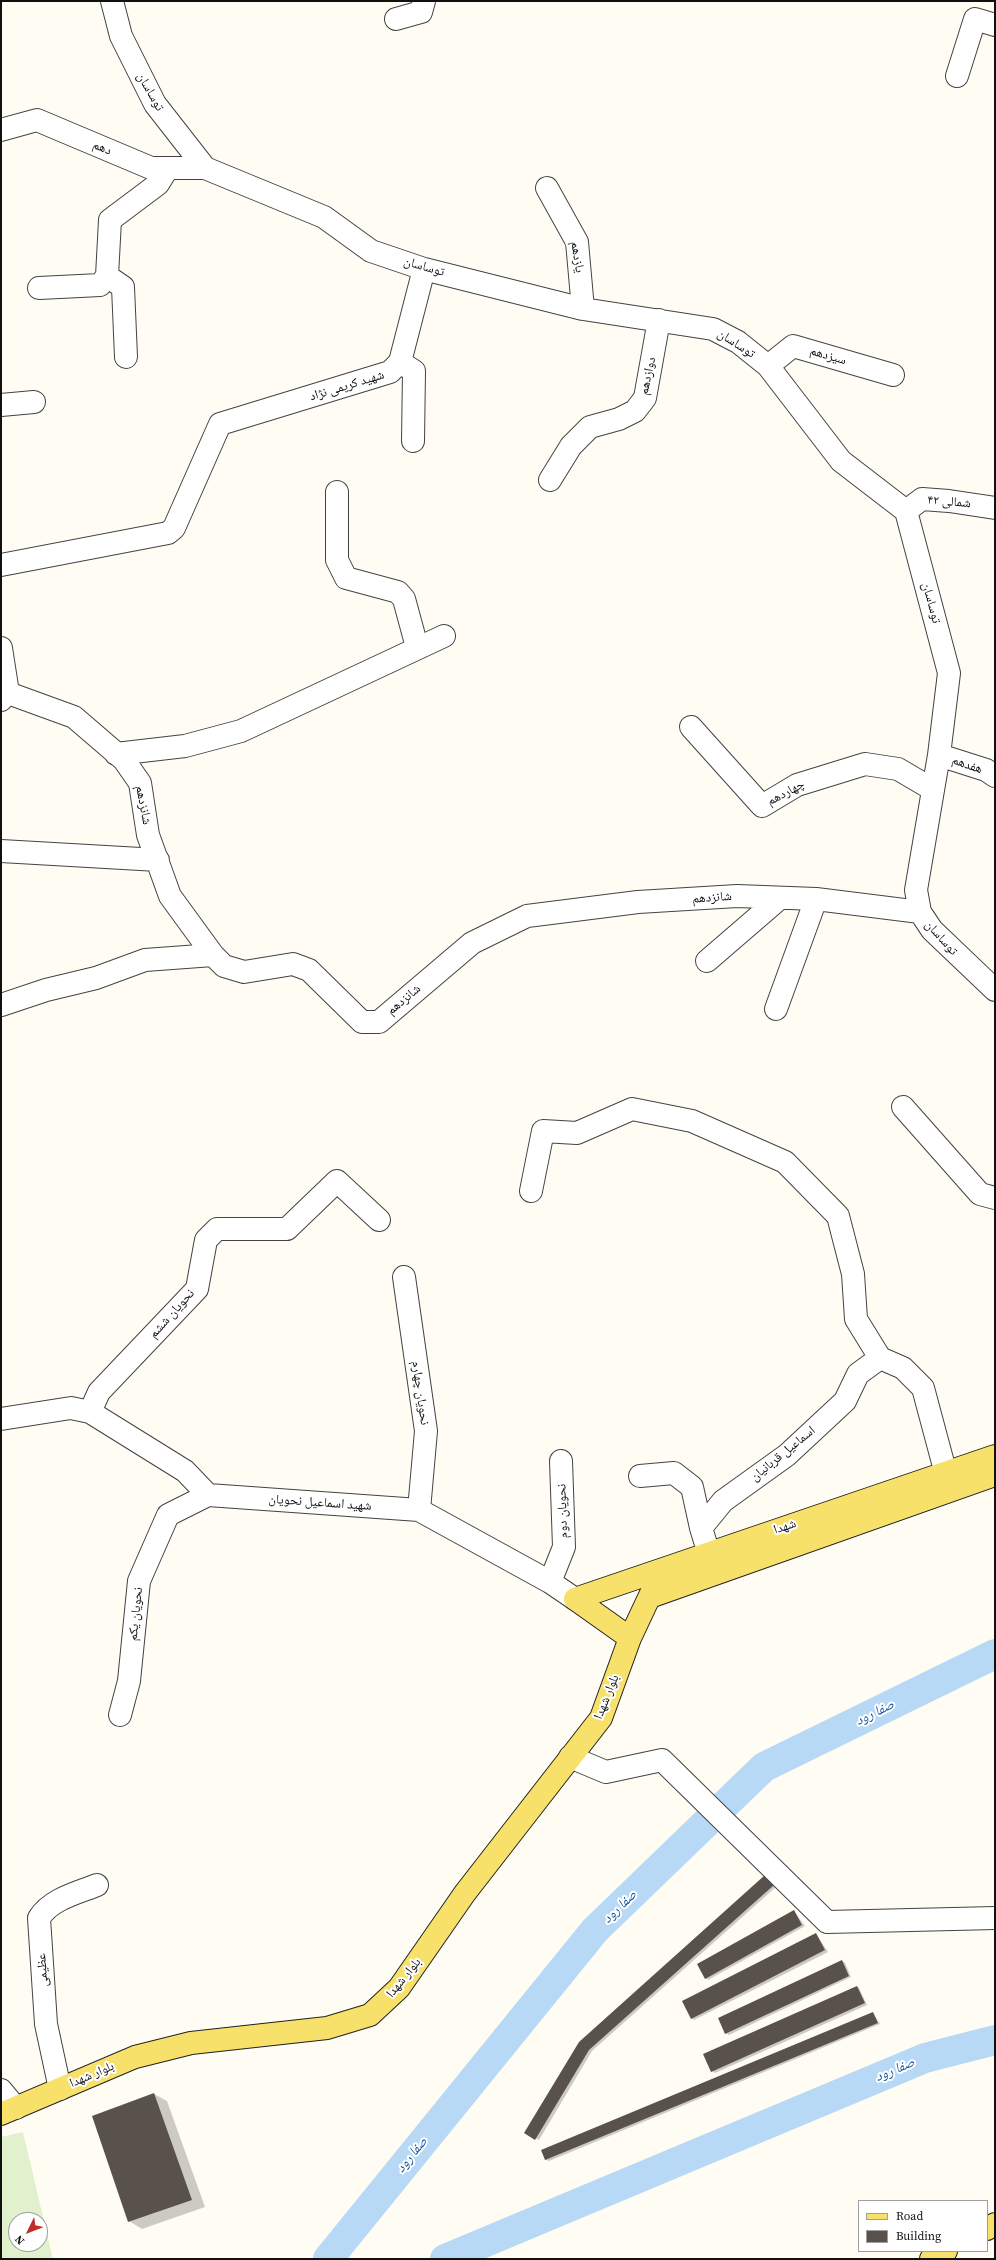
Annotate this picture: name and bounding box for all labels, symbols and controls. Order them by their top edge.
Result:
street label: توساسان [133,70,167,114]
street label: دهم [90,137,114,159]
street label: یازدهم [567,240,587,274]
street label: توساسان [402,254,446,280]
street label: توساسان [714,326,758,362]
street label: سیزدهم [808,343,848,369]
street label: دوازدهم [636,356,660,396]
street label: شهید کریمی نژاد [308,367,386,405]
street label: شمالی ۴۲ [927,492,971,512]
street label: توساسان [918,581,944,625]
street label: هفدهم [950,753,984,777]
street label: چهاردهم [765,777,807,809]
street label: شانزدهم [132,784,154,826]
street label: شانزدهم [692,889,732,907]
street label: توساسان [921,917,961,959]
street label: شانزدهم [384,981,424,1019]
street label: نحویان ششم [146,1286,198,1342]
street label: نحویان چهارم [408,1360,432,1426]
street label: اسماعیل قربانیان [747,1423,819,1485]
street label: نحویان دوم [554,1483,572,1539]
street label: شهید اسماعیل نحویان [268,1492,372,1514]
street label: شهدا [772,1516,798,1538]
street label: نحویان یکم [125,1586,147,1642]
street label: بلوار شهدا [591,1672,623,1722]
water label: صفا رود [853,1696,897,1730]
water label: صفا رود [599,1887,641,1927]
street label: عظیمی [34,1953,52,1987]
street label: بلوار شهدا [383,1955,425,2001]
water label: صفا رود [873,2054,917,2086]
street label: بلوار شهدا [67,2059,117,2091]
water label: صفا رود [393,2134,431,2176]
legend [858,2200,988,2252]
text: Road [896,2208,923,2224]
north arrow [8,2212,48,2252]
text: Building [896,2228,941,2244]
text: N [11,2232,28,2248]

